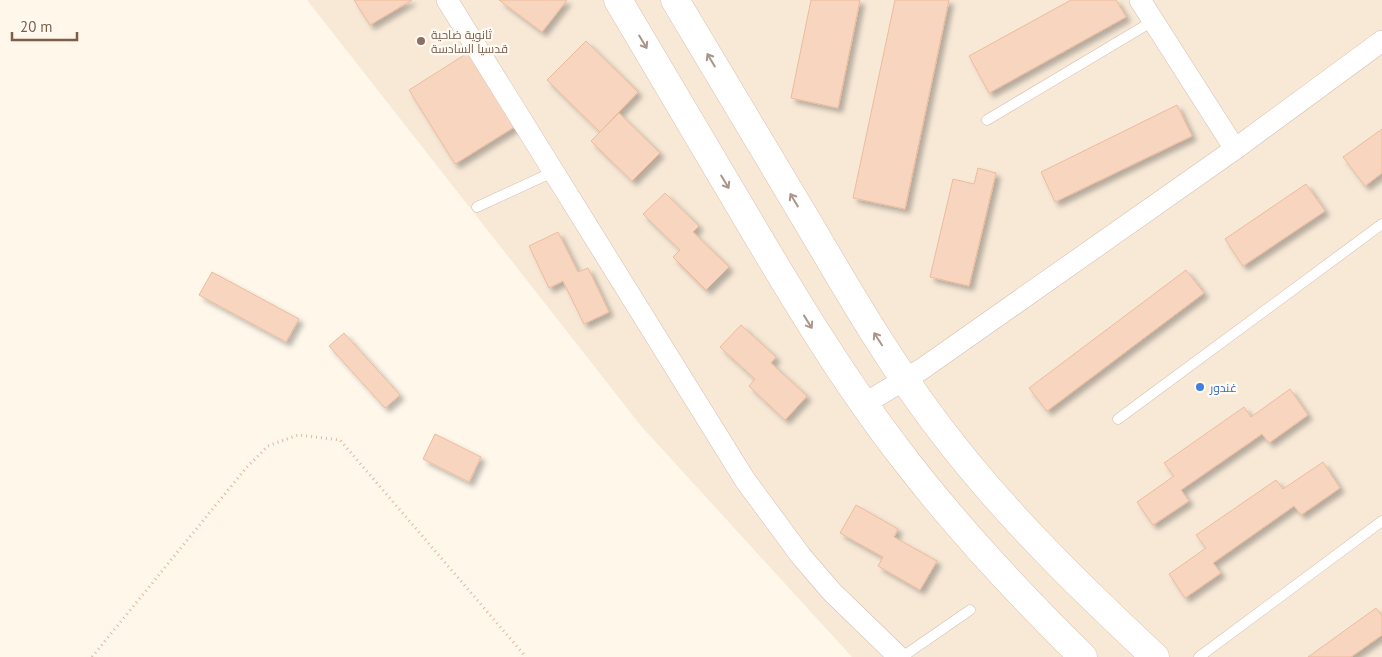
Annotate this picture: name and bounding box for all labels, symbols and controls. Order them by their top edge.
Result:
scale bar [12,10,78,42]
text: 20 m [20,17,53,36]
place label: ثانوية ضاحية قدسيا السادسة [431,27,508,56]
one-way arrow [638,34,648,48]
marker: ثانوية ضاحية قدسيا السادسة [415,35,427,47]
one-way arrow [706,54,716,68]
one-way arrow [721,174,731,188]
one-way arrow [789,193,799,208]
one-way arrow [803,314,813,328]
one-way arrow [873,332,884,346]
place label: غندور [1209,380,1237,395]
marker: غندور [1194,381,1206,393]

